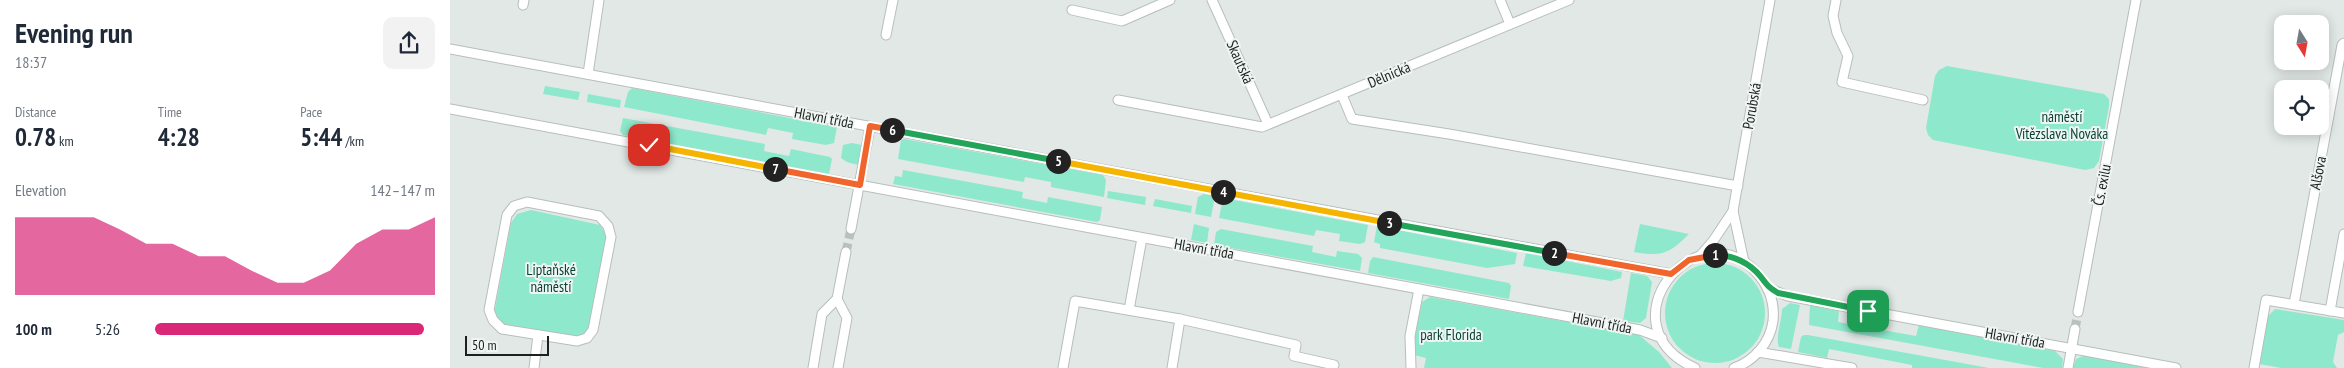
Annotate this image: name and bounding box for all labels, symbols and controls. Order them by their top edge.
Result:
text: Evening run [15,14,133,51]
north arrow [2274,15,2329,70]
map controls [2274,15,2329,135]
button: share [383,17,435,69]
street label: Skautská [1222,37,1258,87]
text: 18:37 [15,52,47,72]
street label: Dělnická [1365,57,1413,92]
button: locate [2274,80,2329,135]
street label: Porubská [1738,81,1765,131]
street label: Hlavní třída [793,102,856,133]
text: Distance [15,103,56,121]
text: Time [158,103,182,121]
text: Pace [300,103,322,121]
park label: náměstí Vítězslava Nováka [2015,107,2108,143]
pin: 6 [880,118,904,142]
text: 0.78 [15,121,56,153]
text: 4:28 [158,121,200,153]
text: 5:44 [300,121,342,153]
text: 6 [889,121,896,139]
pin [628,124,670,166]
icon: check [635,131,663,159]
text: km [56,132,74,150]
text: /km [342,132,364,150]
pin: 5 [1046,148,1070,174]
text: 5 [1055,152,1062,170]
street label: Alšova [2305,154,2330,191]
pin: 7 [762,156,788,182]
text: 7 [772,160,779,178]
street label: Čs. exilu [2088,162,2115,207]
text: Elevation [15,180,66,200]
text: 142–147 m [370,180,435,200]
pin: 4 [1210,180,1236,204]
text: 4 [1220,183,1227,201]
pin: 3 [1376,210,1402,236]
text: 3 [1386,214,1393,232]
street label: Hlavní třída [1173,234,1235,263]
pin: 2 [1542,240,1566,266]
pin: 1 [1702,242,1728,268]
text: 2 [1551,244,1558,262]
text: 1 [1712,246,1719,264]
park label: Liptaňské náměstí [526,260,576,296]
pin [1847,290,1889,332]
icon: arrive [1854,297,1882,325]
street label: Hlavní třída [1571,307,1634,338]
text: 100 m [15,319,52,339]
text: 5:26 [95,319,120,339]
street label: Hlavní třída [1984,323,2046,352]
park label: park Florida [1420,325,1482,344]
scale bar [465,333,549,356]
text: 50 m [472,336,497,354]

